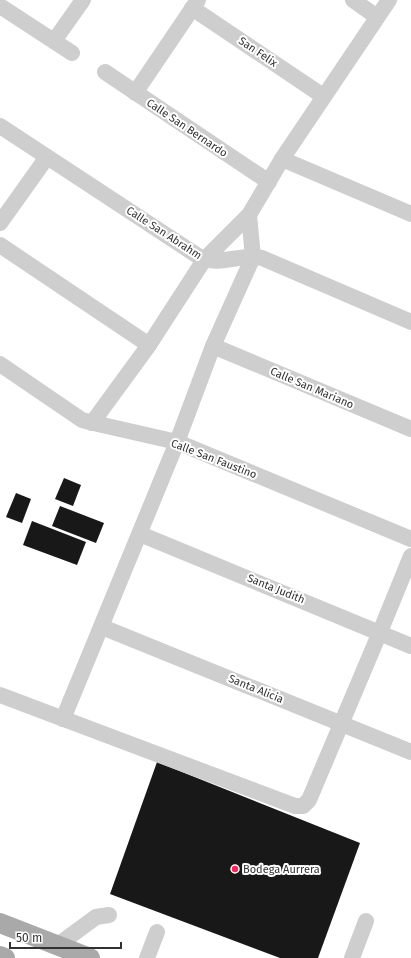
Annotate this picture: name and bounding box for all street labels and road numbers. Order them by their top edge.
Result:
street label: San Felix [236,34,280,70]
street label: Calle San Bernardo [144,96,230,160]
street label: Calle San Abrahm [124,204,204,262]
street label: Calle San Mariano [268,365,356,411]
street label: Calle San Faustino [169,437,259,481]
street label: Santa Judith [245,572,307,606]
street label: Santa Alicia [227,672,285,706]

